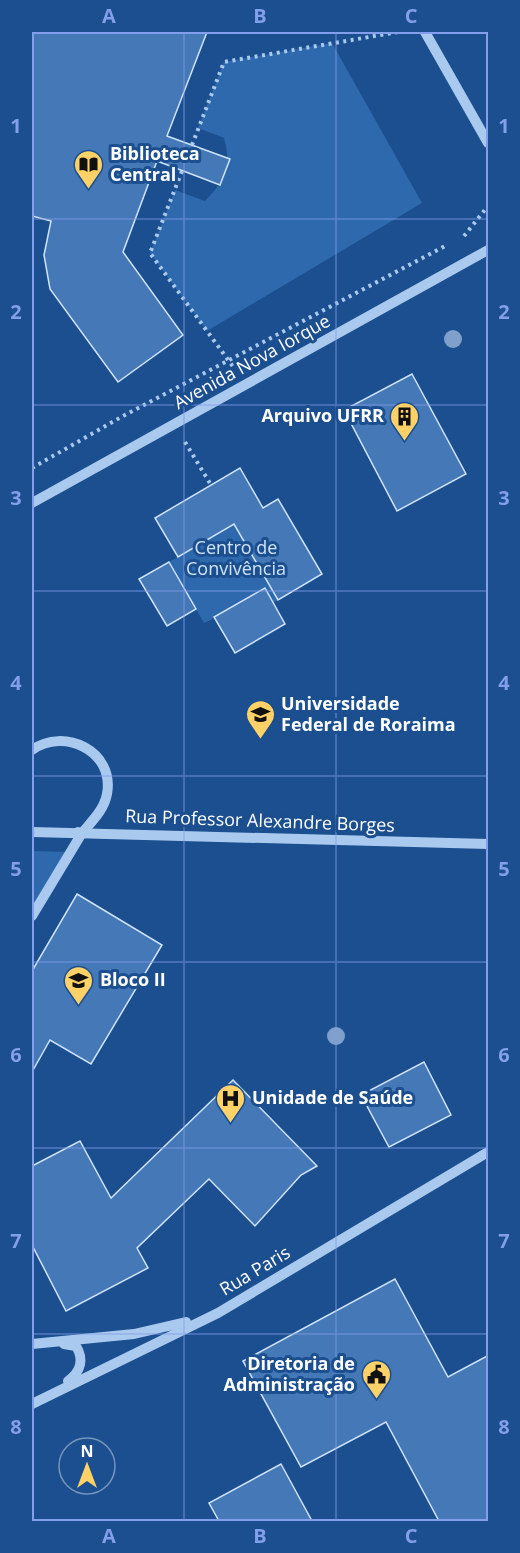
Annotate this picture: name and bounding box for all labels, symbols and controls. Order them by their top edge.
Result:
text: A [102,2,116,29]
text: B [253,2,267,29]
text: C [405,2,418,29]
text: 1 [10,112,22,139]
text: 1 [498,112,510,139]
place label: Biblioteca Central [110,141,200,186]
library icon: Biblioteca Central [73,148,105,190]
text: 2 [10,298,22,325]
text: 2 [498,298,510,325]
street label: Avenida Nova Iorque [169,308,334,414]
building icon: Arquivo UFRR [389,400,421,442]
place label: Arquivo UFRR [261,403,384,427]
text: 3 [10,484,22,511]
text: 3 [498,484,510,511]
park label: Centro de Convivência [186,535,286,580]
text: 4 [10,669,22,696]
text: 4 [498,669,510,696]
place label: Universidade Federal de Roraima [281,691,456,736]
school or university icon: Universidade Federal de Roraima [244,698,276,740]
street label: Rua Professor Alexandre Borges [125,803,395,837]
text: 5 [10,855,22,882]
text: 5 [498,855,510,882]
school or university icon: Bloco II [63,964,95,1006]
place label: Bloco II [100,967,166,991]
text: 6 [10,1041,22,1068]
text: 6 [498,1041,510,1068]
hospital icon: Unidade de Saúde [215,1082,247,1124]
place label: Unidade de Saúde [252,1085,413,1109]
text: 7 [10,1227,22,1254]
text: 7 [498,1227,510,1254]
street label: Rua Paris [215,1240,294,1301]
place label: Diretoria de Administração [224,1351,355,1396]
public building icon: Diretoria de Administração [360,1358,392,1400]
text: 8 [10,1413,22,1440]
text: 8 [498,1413,510,1440]
north arrow [57,1436,117,1496]
text: N [80,1440,94,1462]
text: A [102,1522,116,1549]
text: B [253,1522,267,1549]
text: C [405,1522,418,1549]

